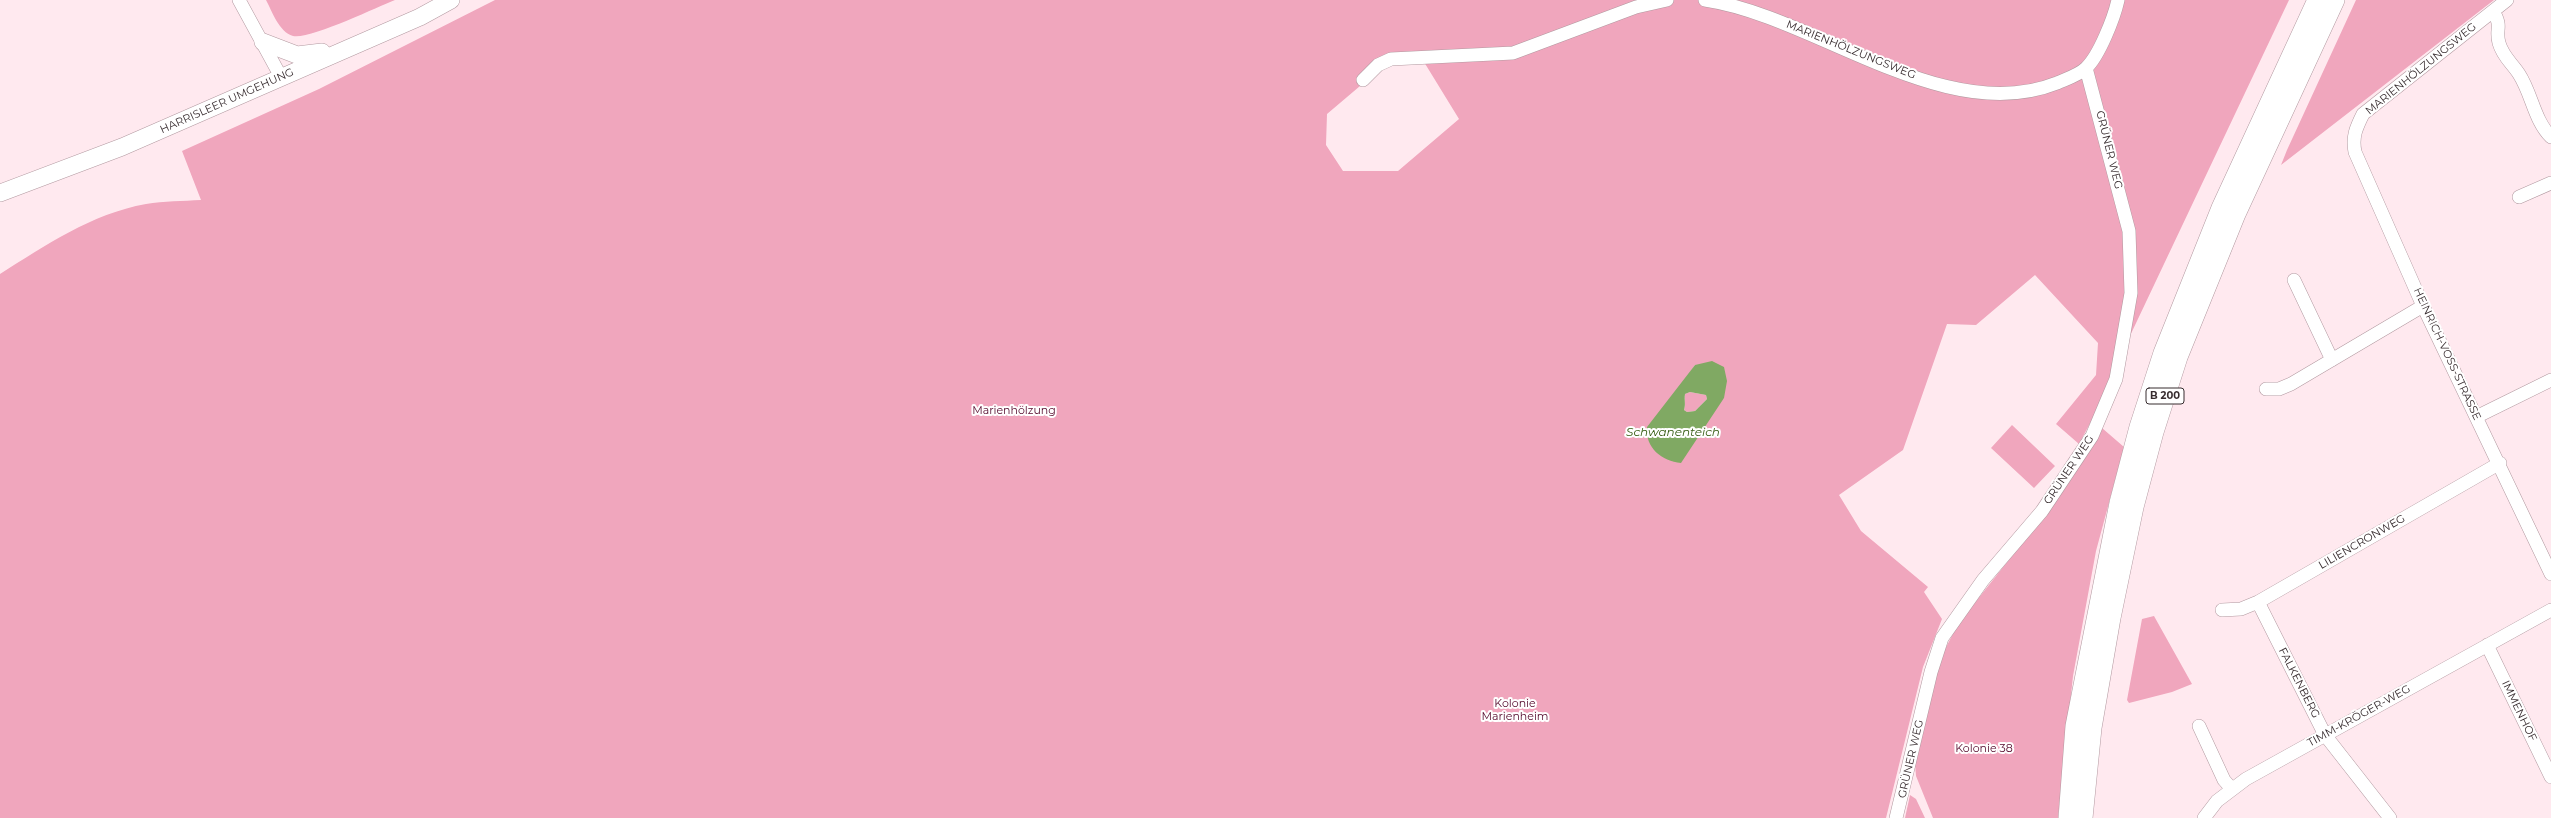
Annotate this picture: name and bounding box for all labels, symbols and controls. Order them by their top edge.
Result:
street label: MARIENHÖLZUNGSWEG [1784,18,1918,82]
street label: MARIENHÖLZUNGSWEG [2363,20,2479,118]
street label: HARRISLEER UMGEHUNG [158,65,296,137]
street label: GRÜNER WEG [2093,109,2125,191]
street label: HEINRICH-VOSS-STRASSE [2410,286,2484,422]
road number: B 200 [2146,388,2184,404]
park label: Marienhölzung [972,404,1056,418]
water label: Schwanenteich [1626,425,1720,439]
street label: GRÜNER WEG [2041,433,2097,507]
street label: LILIENCRONWEG [2316,512,2408,572]
street label: FALKENBERG [2276,646,2322,720]
street label: IMMENHOF [2499,679,2539,743]
street label: TIMM-KRÖGER-WEG [2305,682,2413,750]
park label: Kolonie Marienheim [1481,697,1549,723]
street label: GRÜNER WEG [1896,718,1926,800]
park label: Kolonie 38 [1955,742,2013,756]

